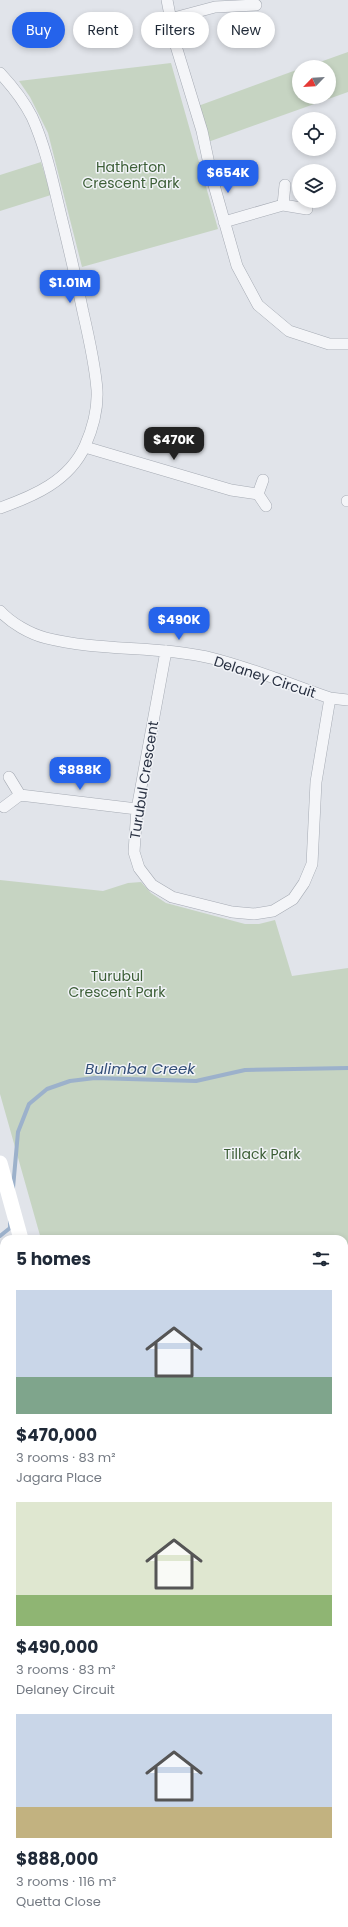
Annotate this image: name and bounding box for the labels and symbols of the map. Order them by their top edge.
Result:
north arrow [292,60,336,104]
park label: Hatherton Crescent Park [83,157,180,193]
pin: $654K [200,160,256,194]
pin: $1.01M [37,270,103,304]
pin: $470K [146,427,202,461]
pin: $490K [151,607,207,641]
street label: Delaney Circuit [211,651,319,703]
street label: Turubul Crescent [125,719,163,841]
pin: $888K [52,757,108,791]
park label: Turubul Crescent Park [69,966,166,1002]
water label: Bulimba Creek [85,1058,196,1079]
park label: Tillack Park [224,1144,301,1164]

